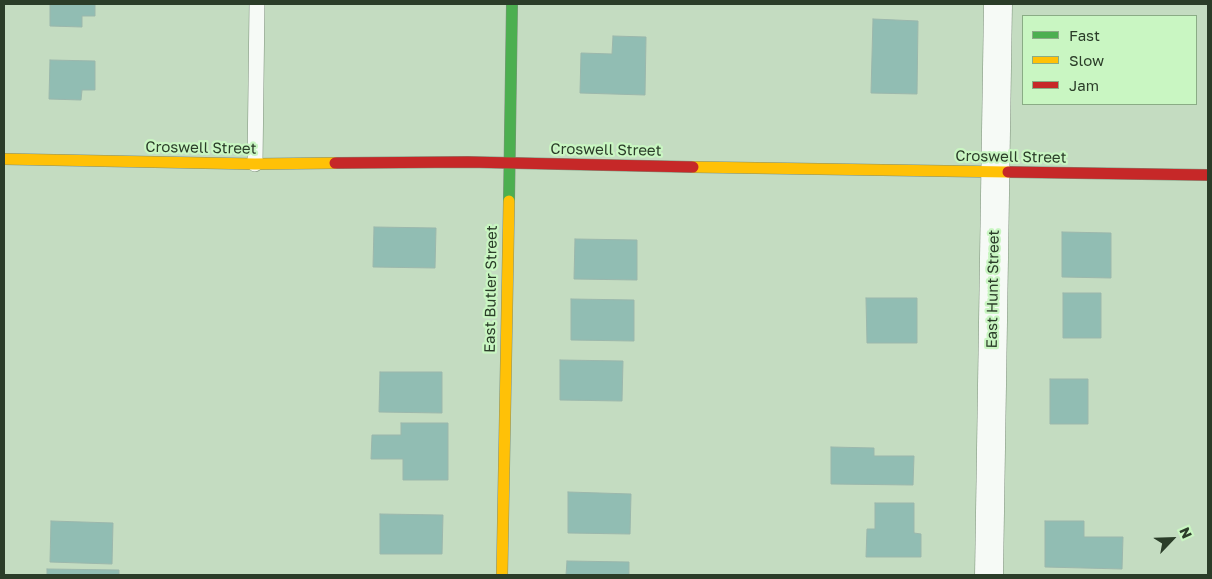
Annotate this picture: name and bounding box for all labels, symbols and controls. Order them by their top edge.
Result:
legend [1022,15,1197,105]
text: Fast [1069,26,1100,44]
text: Slow [1069,51,1104,69]
text: Jam [1069,76,1099,94]
street label: Croswell Street [145,138,257,158]
street label: Croswell Street [550,140,662,160]
street label: Croswell Street [955,147,1067,167]
street label: East Butler Street [481,225,501,353]
street label: East Hunt Street [983,229,1003,349]
north arrow [1147,514,1197,564]
text: N [1176,524,1196,541]

